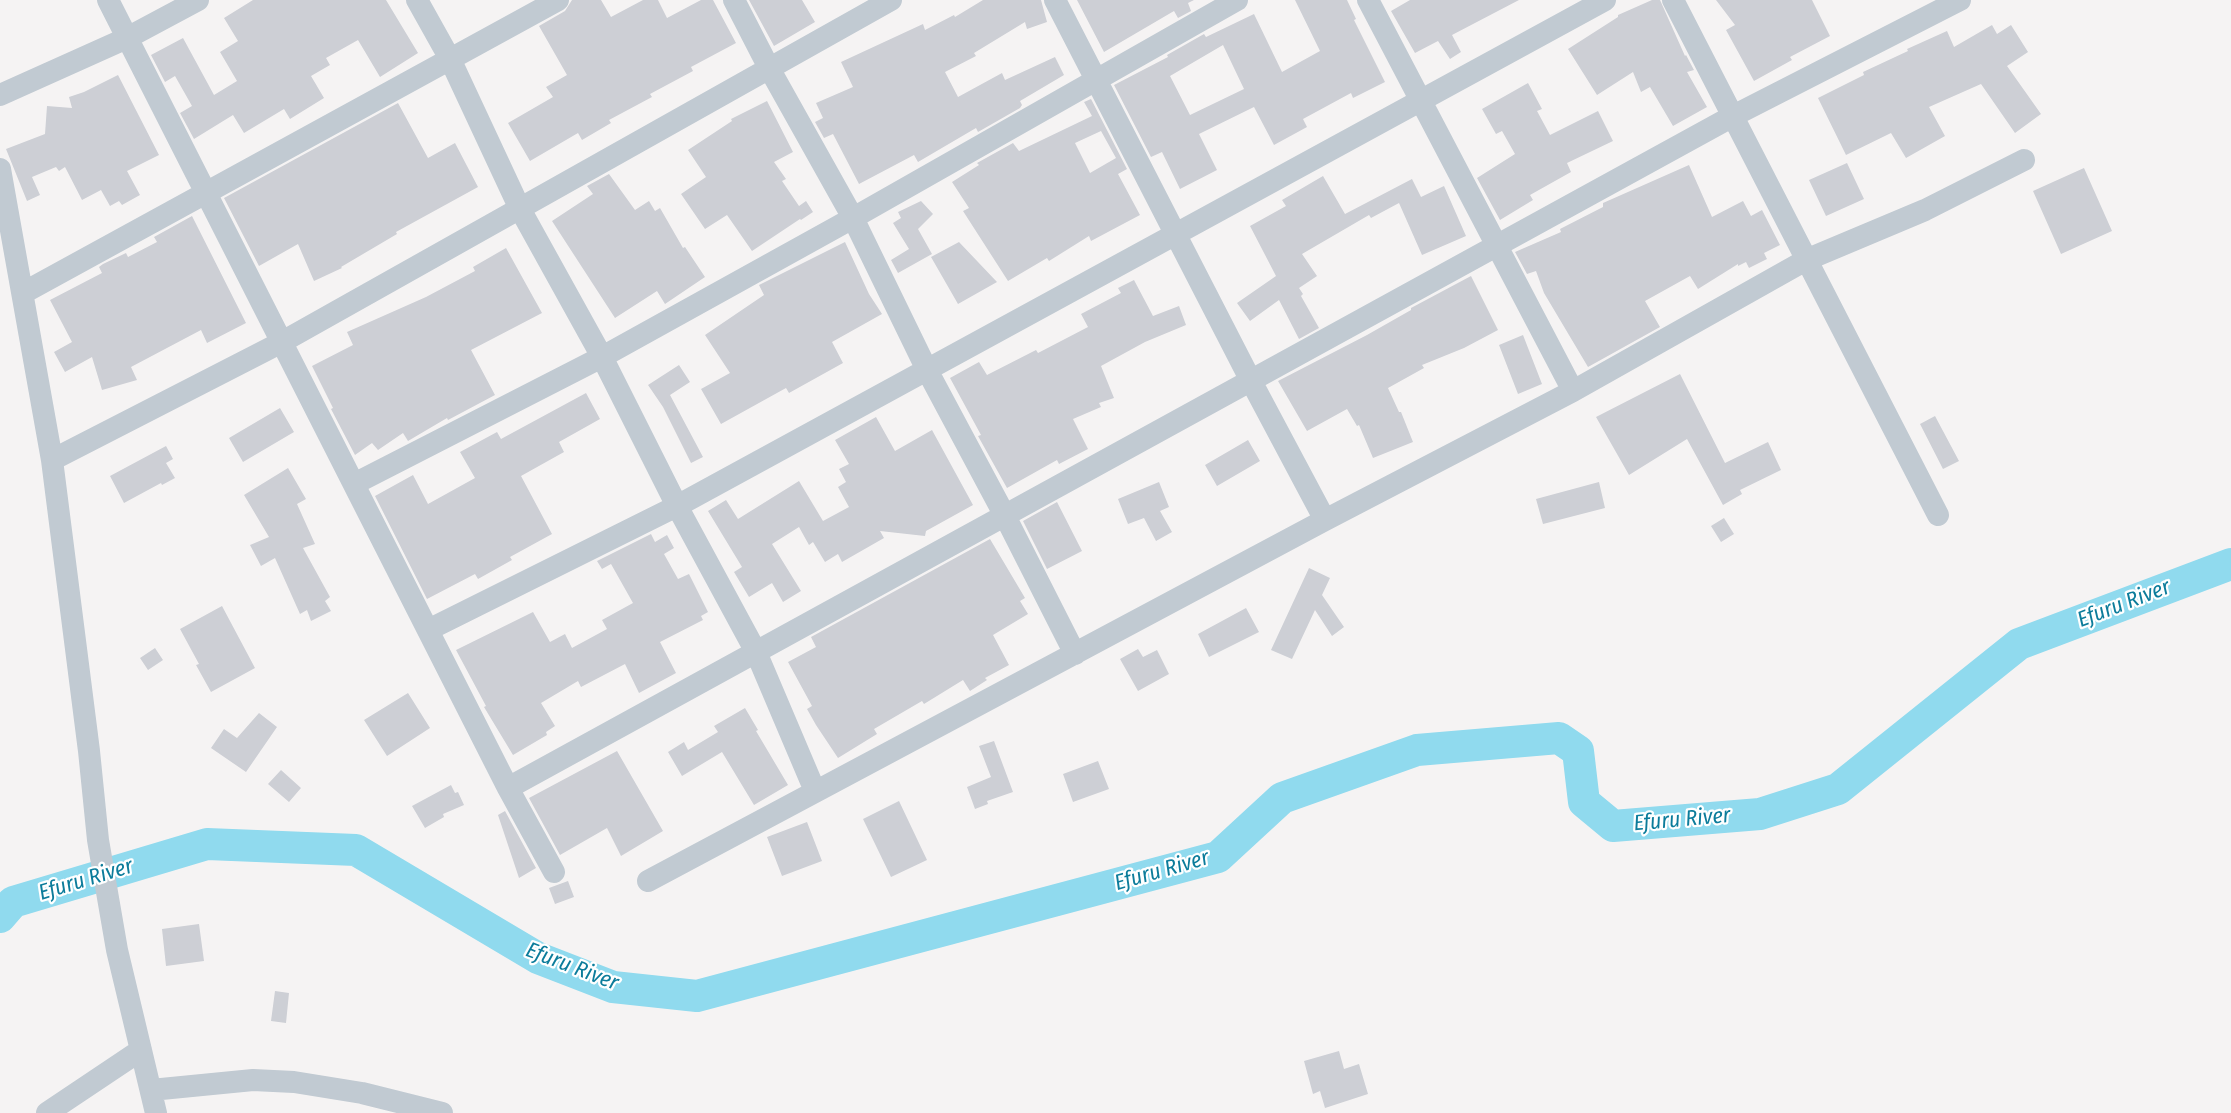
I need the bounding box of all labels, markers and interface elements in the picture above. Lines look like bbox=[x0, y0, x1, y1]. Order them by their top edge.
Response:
water label: Efuru River bbox=[2074, 574, 2174, 634]
water label: Efuru River bbox=[1632, 803, 1732, 837]
water label: Efuru River bbox=[1112, 845, 1212, 897]
water label: Efuru River bbox=[36, 853, 136, 907]
water label: Efuru River bbox=[522, 937, 622, 997]

